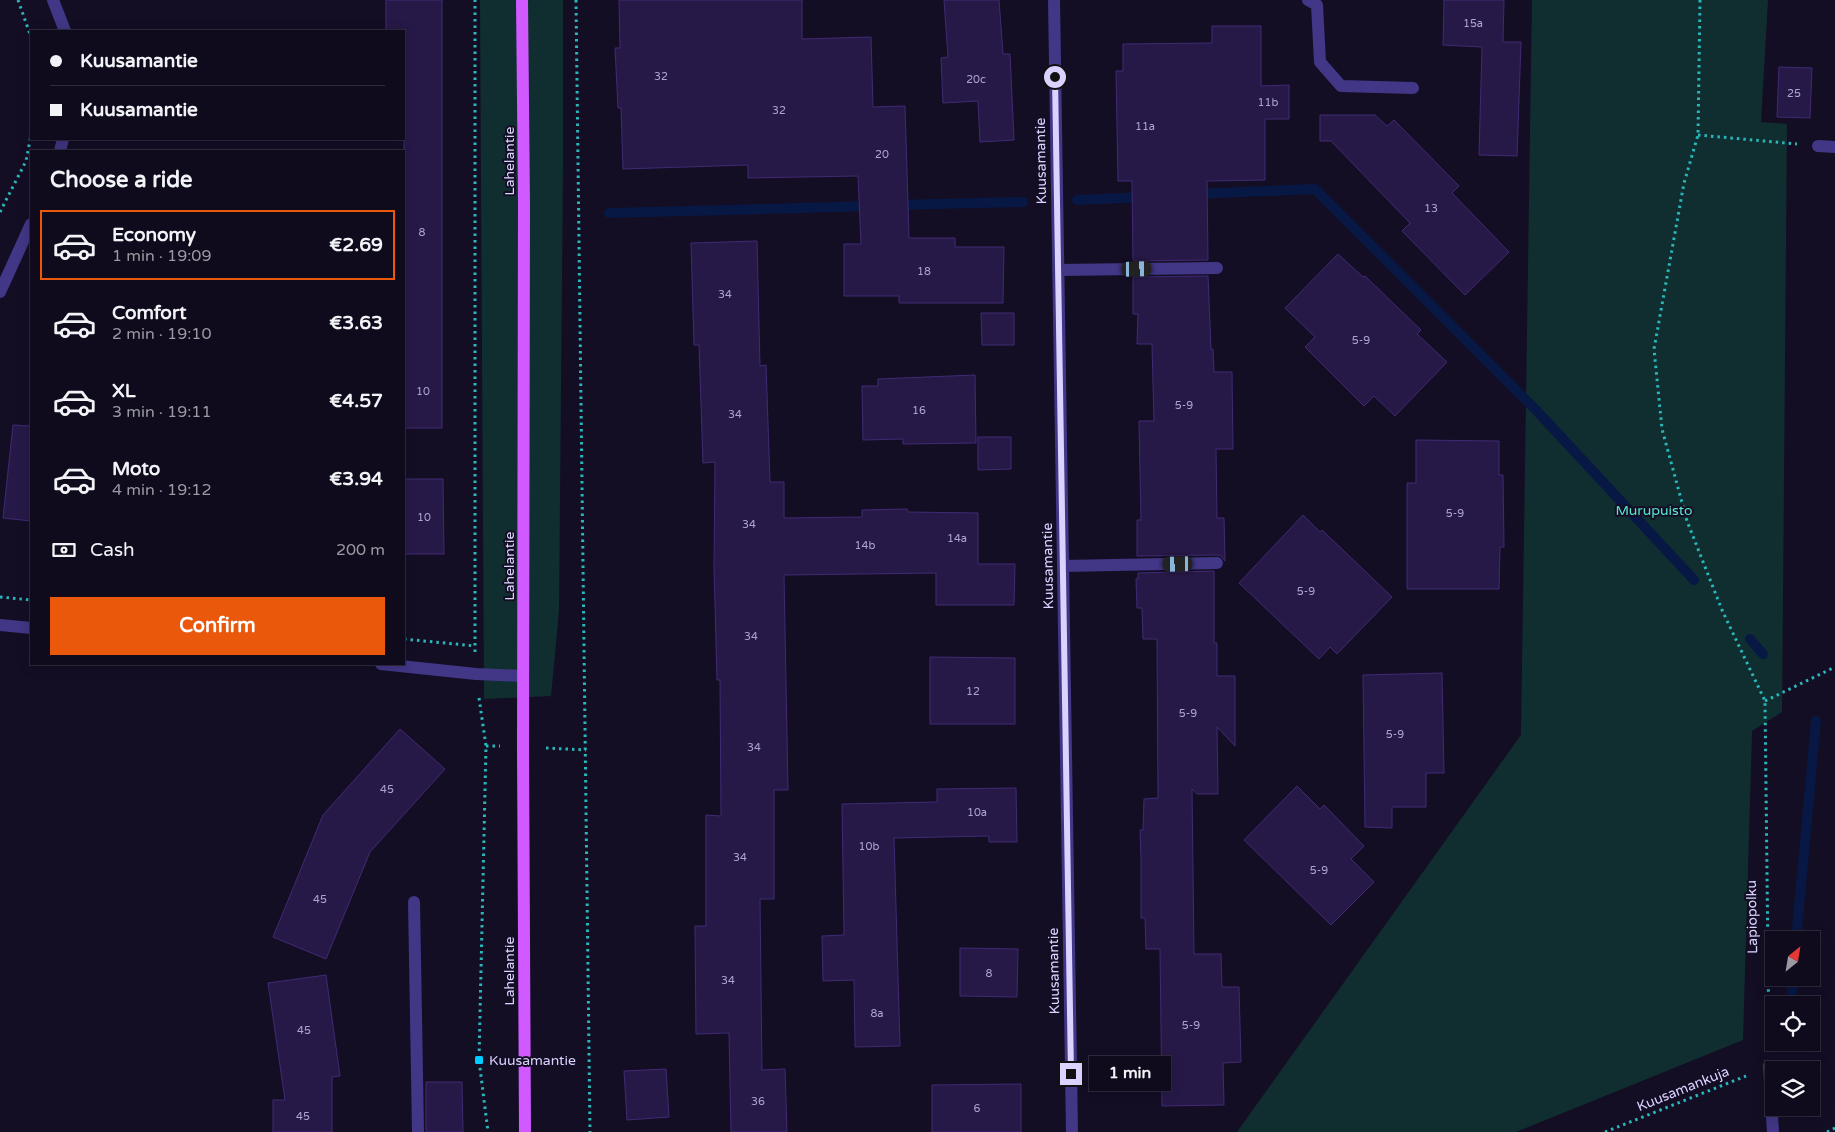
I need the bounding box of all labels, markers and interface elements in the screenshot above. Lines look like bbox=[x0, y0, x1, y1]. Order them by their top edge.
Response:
house number: 15a bbox=[1463, 17, 1483, 30]
text: Kuusamantie bbox=[80, 50, 198, 72]
route start bbox=[1044, 66, 1066, 88]
house number: 32 bbox=[654, 70, 668, 83]
house number: 20c bbox=[966, 73, 986, 86]
house number: 25 bbox=[1787, 87, 1801, 100]
house number: 11b bbox=[1258, 96, 1278, 109]
text: Kuusamantie bbox=[80, 99, 198, 121]
house number: 32 bbox=[772, 104, 786, 117]
street label: Kuusamantie bbox=[1032, 117, 1050, 205]
house number: 11a bbox=[1135, 120, 1155, 133]
street label: Lahelantie bbox=[501, 127, 518, 195]
house number: 20 bbox=[875, 148, 889, 161]
text: Choose a ride bbox=[50, 167, 193, 193]
house number: 13 bbox=[1424, 202, 1438, 215]
icon: car bbox=[52, 223, 97, 268]
text: Economy bbox=[112, 224, 196, 246]
house number: 8 bbox=[419, 226, 426, 239]
text: €2.69 bbox=[329, 234, 383, 256]
text: 1 min · 19:09 bbox=[112, 246, 211, 266]
car bbox=[1121, 261, 1152, 277]
house number: 18 bbox=[917, 265, 931, 278]
house number: 34 bbox=[718, 288, 732, 301]
icon: car bbox=[52, 301, 97, 346]
text: Comfort bbox=[112, 302, 186, 324]
text: €3.63 bbox=[329, 312, 383, 334]
text: 2 min · 19:10 bbox=[112, 324, 211, 344]
house number: 5-9 bbox=[1352, 334, 1370, 347]
icon: car bbox=[52, 379, 97, 424]
text: XL bbox=[112, 380, 136, 402]
house number: 10 bbox=[416, 385, 430, 398]
text: €4.57 bbox=[329, 390, 383, 412]
house number: 5-9 bbox=[1175, 399, 1193, 412]
text: 3 min · 19:11 bbox=[112, 402, 211, 422]
house number: 16 bbox=[912, 404, 926, 417]
house number: 34 bbox=[728, 408, 742, 421]
icon: car bbox=[52, 457, 97, 502]
text: Moto bbox=[112, 458, 160, 480]
text: €3.94 bbox=[329, 468, 383, 490]
text: 4 min · 19:12 bbox=[112, 480, 211, 500]
park label: Murupuisto bbox=[1615, 502, 1693, 519]
house number: 5-9 bbox=[1446, 507, 1464, 520]
house number: 10 bbox=[417, 511, 431, 524]
house number: 34 bbox=[742, 518, 756, 531]
street label: Kuusamantie bbox=[1039, 522, 1057, 610]
street label: Lahelantie bbox=[501, 532, 518, 600]
house number: 14a bbox=[947, 532, 967, 545]
icon: cash bbox=[50, 536, 78, 564]
text: Cash bbox=[90, 539, 135, 561]
house number: 14b bbox=[855, 539, 875, 552]
text: 200 m bbox=[336, 540, 385, 560]
car bbox=[1162, 556, 1193, 572]
house number: 5-9 bbox=[1297, 585, 1315, 598]
button: Confirm bbox=[50, 597, 385, 655]
house number: 34 bbox=[744, 630, 758, 643]
house number: 12 bbox=[966, 685, 980, 698]
house number: 5-9 bbox=[1179, 707, 1197, 720]
house number: 5-9 bbox=[1386, 728, 1404, 741]
house number: 34 bbox=[747, 741, 761, 754]
house number: 45 bbox=[380, 783, 394, 796]
house number: 10a bbox=[967, 806, 987, 819]
house number: 10b bbox=[859, 840, 879, 853]
house number: 34 bbox=[733, 851, 747, 864]
house number: 5-9 bbox=[1310, 864, 1328, 877]
street label: Lapiopolku bbox=[1743, 880, 1761, 954]
house number: 45 bbox=[313, 893, 327, 906]
street label: Kuusamantie bbox=[1045, 927, 1063, 1015]
north arrow bbox=[1765, 931, 1820, 986]
map controls bbox=[1765, 931, 1820, 1116]
street label: Lahelantie bbox=[501, 937, 518, 1005]
house number: 8 bbox=[986, 967, 993, 980]
house number: 34 bbox=[721, 974, 735, 987]
button: locate bbox=[1765, 996, 1820, 1051]
house number: 8a bbox=[870, 1007, 884, 1020]
house number: 5-9 bbox=[1182, 1019, 1200, 1032]
house number: 45 bbox=[297, 1024, 311, 1037]
place label: Kuusamantie bbox=[489, 1052, 576, 1069]
marker: Kuusamantie bbox=[473, 1054, 485, 1066]
callout: 1 min bbox=[1088, 1056, 1171, 1092]
button: layers bbox=[1765, 1061, 1820, 1116]
route end bbox=[1060, 1063, 1082, 1085]
text: 1 min bbox=[1109, 1063, 1151, 1083]
street label: Kuusamankuja bbox=[1634, 1063, 1732, 1115]
house number: 36 bbox=[751, 1095, 765, 1108]
house number: 6 bbox=[974, 1102, 981, 1115]
house number: 45 bbox=[296, 1110, 310, 1123]

